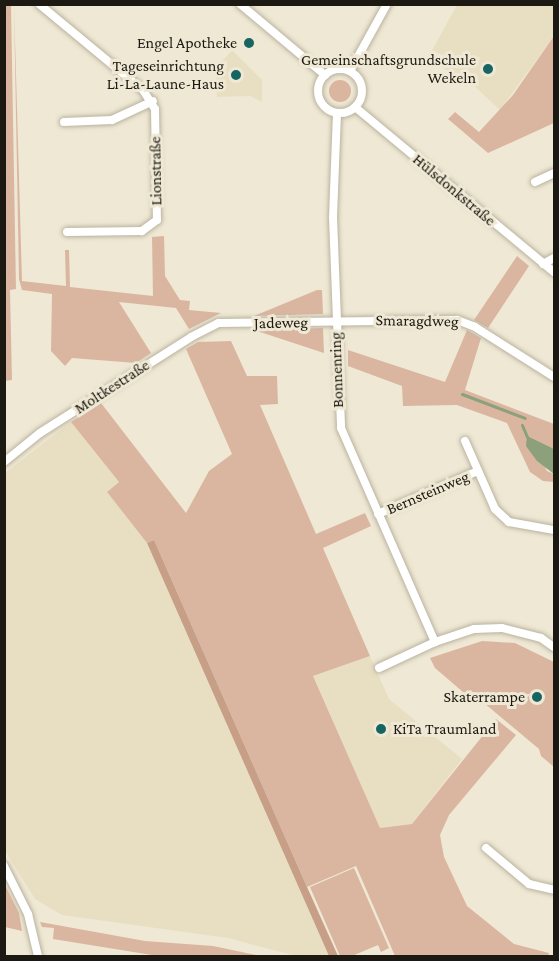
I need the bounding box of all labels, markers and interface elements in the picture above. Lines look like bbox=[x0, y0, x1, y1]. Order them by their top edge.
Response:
place label: Engel Apotheke bbox=[137, 33, 237, 53]
marker: Engel Apotheke bbox=[242, 36, 256, 50]
place label: Gemeinschaftsgrundschule Wekeln bbox=[301, 50, 476, 88]
place label: Tageseinrichtung Li-La-Laune-Haus bbox=[107, 56, 224, 94]
marker: Gemeinschaftsgrundschule Wekeln bbox=[481, 62, 495, 76]
marker: Tageseinrichtung Li-La-Laune-Haus bbox=[229, 68, 243, 82]
street label: Lionstraße bbox=[146, 136, 166, 206]
street label: Hülsdonkstraße bbox=[409, 150, 499, 230]
street label: Smaragdweg bbox=[375, 311, 459, 331]
street label: Jadeweg bbox=[254, 313, 308, 333]
street label: Bonnenring bbox=[326, 332, 348, 408]
street label: Moltkestraße bbox=[71, 356, 153, 418]
street label: Bernsteinweg bbox=[384, 467, 472, 519]
place label: Skaterrampe bbox=[444, 687, 525, 707]
marker: Skaterrampe bbox=[530, 690, 544, 704]
place label: KiTa Traumland bbox=[393, 719, 496, 739]
marker: KiTa Traumland bbox=[374, 722, 388, 736]

